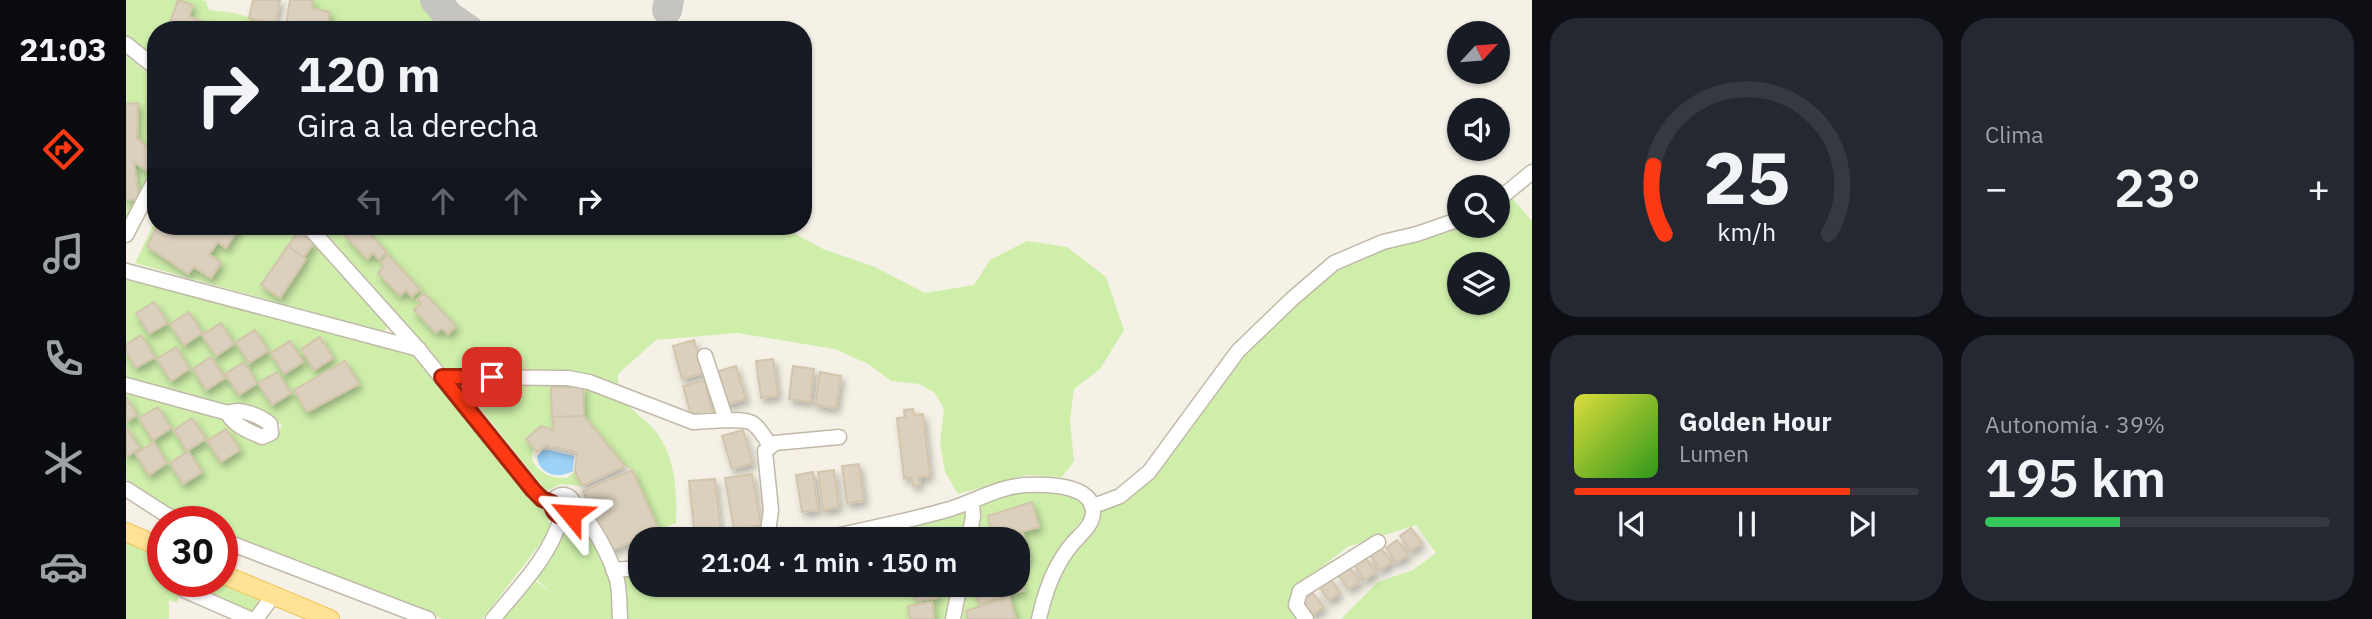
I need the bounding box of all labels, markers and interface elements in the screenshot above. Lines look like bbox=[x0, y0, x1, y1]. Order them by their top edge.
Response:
north arrow bbox=[1447, 21, 1510, 84]
map controls bbox=[1447, 21, 1510, 315]
text: 21:03 bbox=[19, 28, 107, 70]
text: 120 m bbox=[297, 42, 441, 105]
icon: right bbox=[182, 49, 273, 140]
button: sound bbox=[1447, 98, 1510, 161]
text: Gira a la derecha bbox=[297, 104, 538, 146]
text: Clima bbox=[1985, 119, 2044, 149]
icon: directions bbox=[39, 125, 88, 174]
text: 25 bbox=[1703, 129, 1790, 224]
text: 23° bbox=[2114, 154, 2201, 221]
text: − bbox=[1985, 163, 2008, 212]
text: + bbox=[2307, 163, 2330, 212]
button: search bbox=[1447, 175, 1510, 238]
icon: left bbox=[351, 182, 389, 220]
icon: ahead bbox=[424, 182, 462, 220]
icon: ahead bbox=[497, 182, 535, 220]
icon: right bbox=[570, 182, 608, 220]
text: km/h bbox=[1717, 214, 1776, 247]
icon: music bbox=[39, 229, 88, 278]
button: layers bbox=[1447, 252, 1510, 315]
icon: phone bbox=[39, 334, 88, 383]
pin bbox=[462, 347, 522, 407]
icon: arrive bbox=[473, 358, 511, 396]
text: Golden Hour bbox=[1679, 404, 1832, 438]
text: Autonomía · 39% bbox=[1985, 409, 2165, 439]
icon: climate bbox=[39, 438, 88, 487]
text: Lumen bbox=[1679, 438, 1749, 468]
text: 195 km bbox=[1985, 444, 2166, 511]
position arrow bbox=[534, 477, 608, 551]
icon: previous bbox=[1613, 505, 1651, 543]
icon: pause bbox=[1728, 505, 1766, 543]
icon: next bbox=[1843, 505, 1881, 543]
speed limit sign: 30 bbox=[147, 506, 238, 597]
icon: car bbox=[39, 542, 88, 591]
text: 21:04 · 1 min · 150 m bbox=[701, 545, 957, 579]

